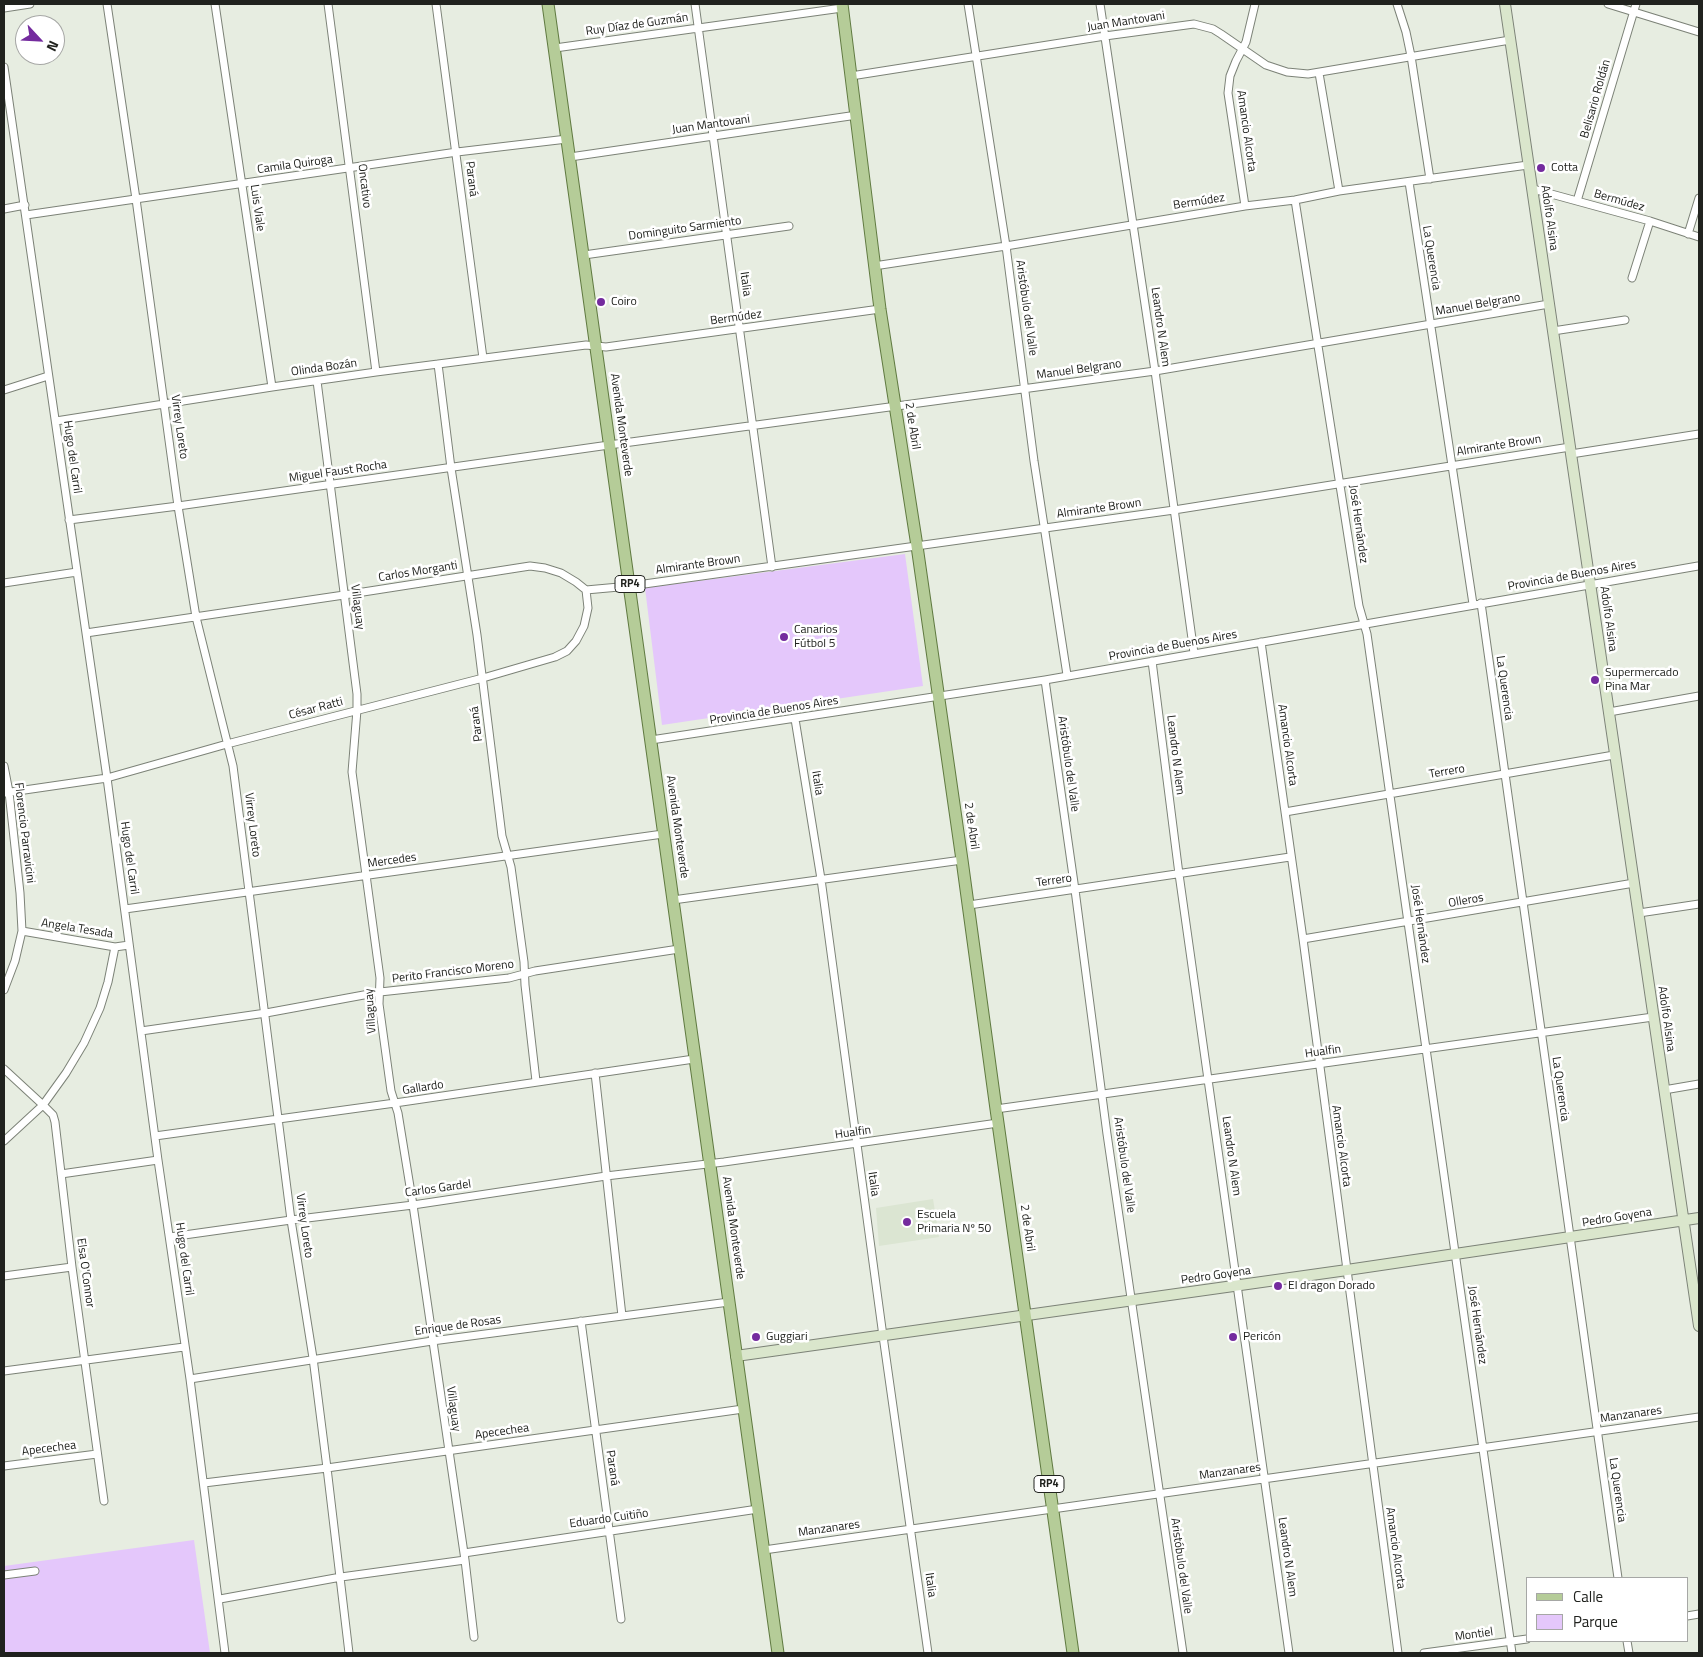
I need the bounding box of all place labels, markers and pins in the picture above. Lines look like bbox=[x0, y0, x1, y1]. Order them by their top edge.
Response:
place label: Cotta bbox=[1551, 161, 1578, 175]
marker: Cotta bbox=[1535, 162, 1547, 174]
place label: Coiro bbox=[611, 295, 637, 309]
marker: Coiro bbox=[595, 296, 607, 308]
place label: Canarios Fútbol 5 bbox=[794, 623, 838, 651]
marker: Canarios Fútbol 5 bbox=[778, 631, 790, 643]
place label: Supermercado Pina Mar bbox=[1605, 666, 1678, 694]
marker: Supermercado Pina Mar bbox=[1589, 674, 1601, 686]
place label: Escuela Primaria Nº 50 bbox=[917, 1208, 991, 1236]
marker: Escuela Primaria Nº 50 bbox=[901, 1216, 913, 1228]
place label: El dragon Dorado bbox=[1288, 1279, 1375, 1293]
marker: El dragon Dorado bbox=[1272, 1280, 1284, 1292]
place label: Guggiari bbox=[766, 1330, 808, 1344]
place label: Pericón bbox=[1243, 1330, 1281, 1344]
marker: Guggiari bbox=[750, 1331, 762, 1343]
marker: Pericón bbox=[1227, 1331, 1239, 1343]

